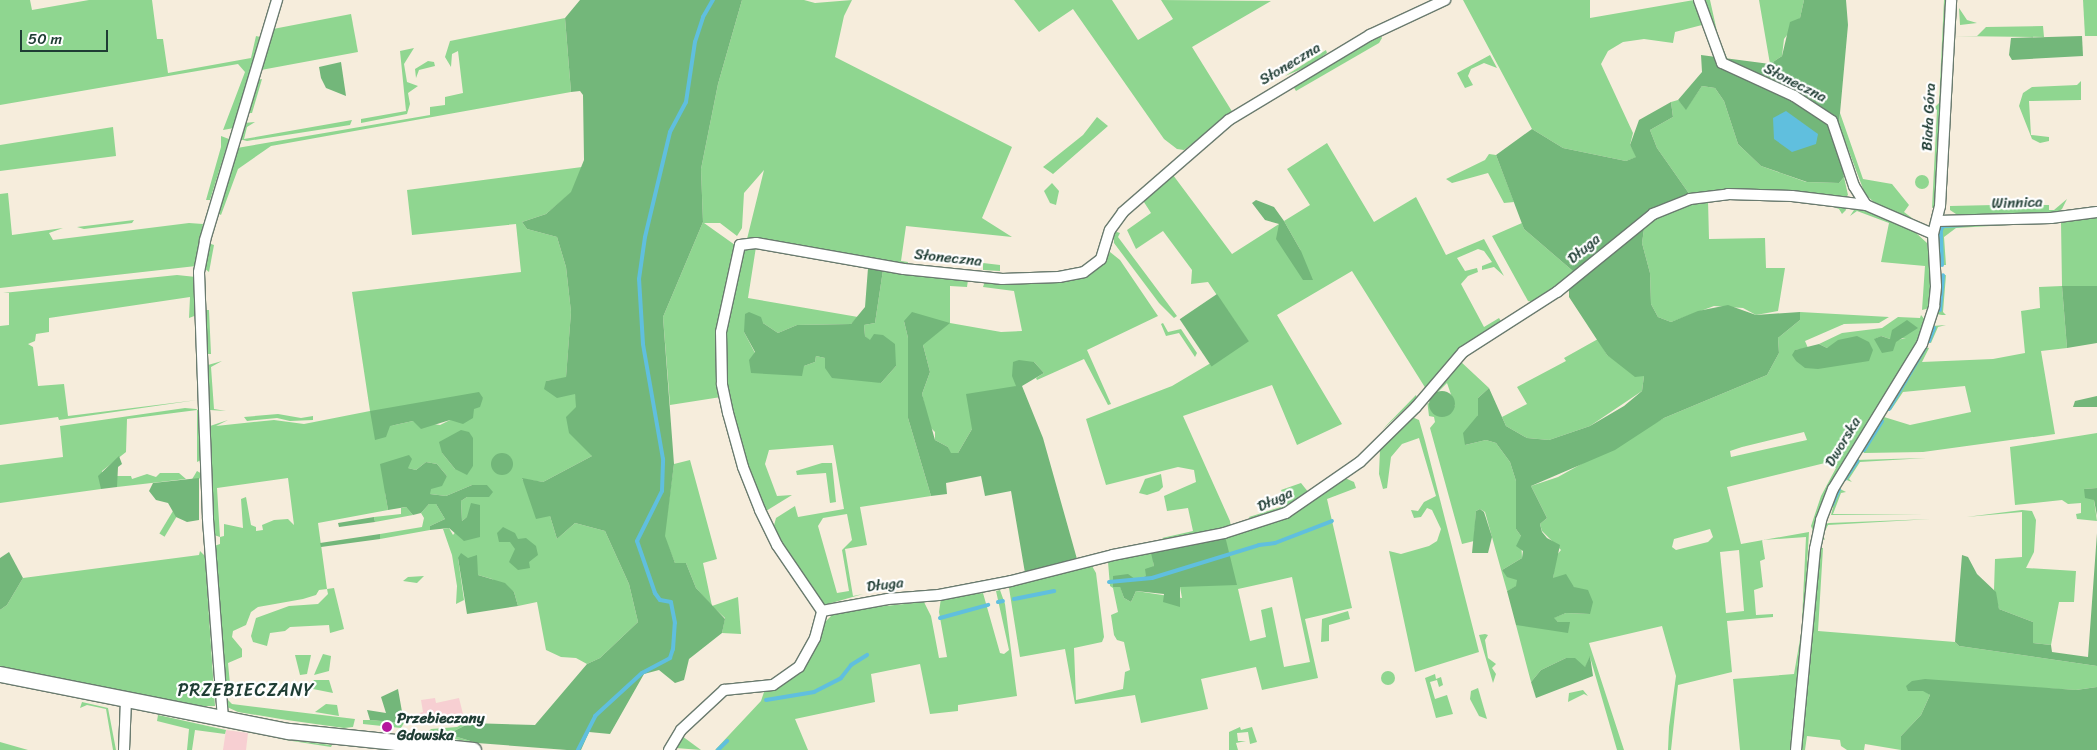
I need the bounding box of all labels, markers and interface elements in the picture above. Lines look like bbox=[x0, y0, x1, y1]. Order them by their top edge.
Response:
scale bar bbox=[22, 20, 110, 52]
text: 50 m bbox=[28, 26, 62, 52]
street label: Słoneczna bbox=[1256, 39, 1324, 89]
street label: Słoneczna bbox=[1761, 60, 1829, 106]
street label: Biała Góra bbox=[1918, 83, 1940, 151]
street label: Winnica bbox=[1991, 193, 2043, 213]
street label: Długa bbox=[1564, 230, 1604, 268]
street label: Słoneczna bbox=[913, 245, 983, 271]
street label: Dworska bbox=[1821, 414, 1865, 470]
street label: Długa bbox=[1254, 484, 1296, 516]
street label: Długa bbox=[866, 574, 904, 596]
district label: PRZEBIECZANY bbox=[176, 679, 316, 701]
place label: Przebieczany Gdowska bbox=[397, 709, 485, 744]
marker: Przebieczany Gdowska bbox=[381, 721, 393, 733]

